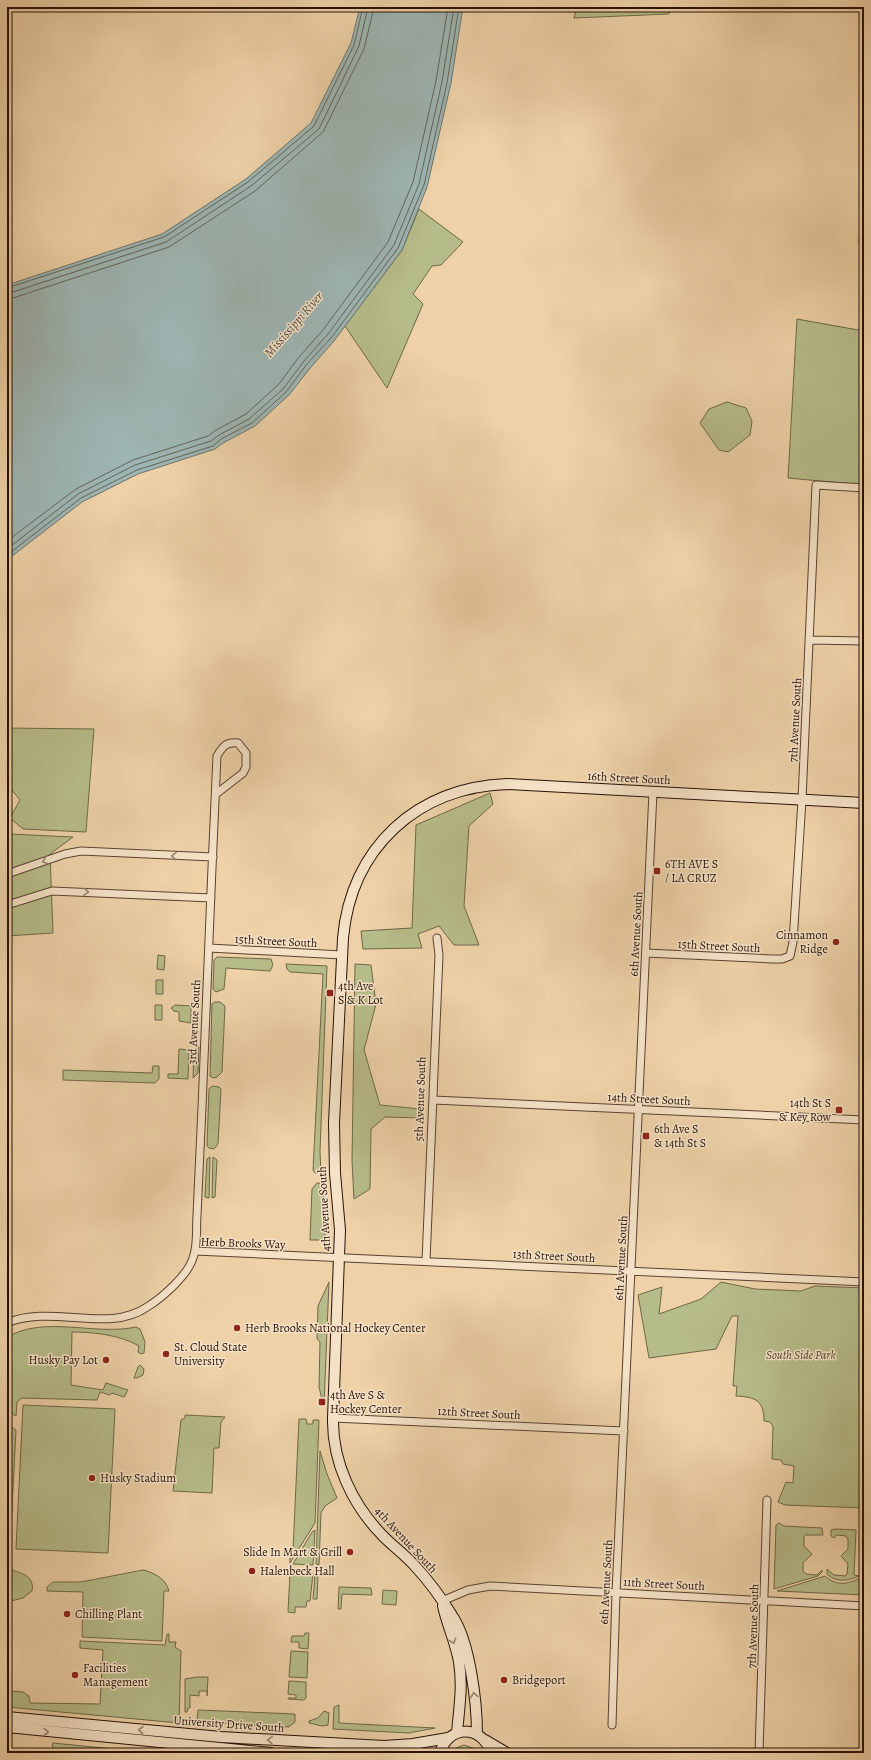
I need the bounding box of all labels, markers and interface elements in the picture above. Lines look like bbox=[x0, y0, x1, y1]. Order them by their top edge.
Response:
water label: Mississippi River bbox=[260, 288, 327, 361]
street label: 7th Avenue South bbox=[785, 677, 805, 763]
street label: 16th Street South bbox=[587, 768, 672, 788]
one-way arrow bbox=[171, 851, 177, 860]
one-way arrow bbox=[42, 856, 49, 865]
place label: 6TH AVE S / LA CRUZ bbox=[665, 856, 718, 886]
marker: 6TH AVE S / LA CRUZ bbox=[652, 866, 662, 876]
one-way arrow bbox=[83, 888, 89, 897]
street label: 6th Avenue South bbox=[626, 890, 646, 977]
place label: Cinnamon Ridge bbox=[776, 927, 828, 957]
street label: 15th Street South bbox=[234, 931, 318, 951]
street label: 15th Street South bbox=[677, 936, 761, 956]
marker: Cinnamon Ridge bbox=[831, 937, 841, 947]
street label: 3rd Avenue South bbox=[184, 978, 204, 1065]
place label: 4th Ave S & K Lot bbox=[338, 978, 383, 1008]
marker: 4th Ave S & K Lot bbox=[325, 988, 335, 998]
street label: 5th Avenue South bbox=[411, 1056, 429, 1142]
street label: 14th Street South bbox=[607, 1089, 692, 1109]
place label: 14th St S & Key Row bbox=[779, 1095, 832, 1125]
marker: 14th St S & Key Row bbox=[834, 1105, 844, 1115]
place label: 6th Ave S & 14th St S bbox=[654, 1121, 706, 1151]
marker: 6th Ave S & 14th St S bbox=[641, 1131, 651, 1141]
street label: 4th Avenue South bbox=[314, 1165, 334, 1252]
street label: 6th Avenue South bbox=[611, 1214, 631, 1301]
street label: Herb Brooks Way bbox=[200, 1234, 286, 1252]
street label: 13th Street South bbox=[512, 1246, 596, 1266]
place label: Herb Brooks National Hockey Center bbox=[245, 1320, 426, 1336]
marker: Herb Brooks National Hockey Center bbox=[232, 1323, 242, 1333]
place label: St. Cloud State University bbox=[174, 1339, 247, 1369]
park label: South Side Park bbox=[766, 1347, 837, 1363]
marker: St. Cloud State University bbox=[161, 1349, 171, 1359]
place label: Husky Pay Lot bbox=[28, 1352, 98, 1368]
marker: Husky Pay Lot bbox=[101, 1355, 111, 1365]
place label: 4th Ave S & Hockey Center bbox=[330, 1387, 402, 1417]
marker: 4th Ave S & Hockey Center bbox=[317, 1397, 327, 1407]
street label: 12th Street South bbox=[437, 1403, 522, 1423]
place label: Husky Stadium bbox=[100, 1470, 176, 1486]
marker: Husky Stadium bbox=[87, 1473, 97, 1483]
street label: 4th Avenue South bbox=[371, 1503, 441, 1577]
street label: 6th Avenue South bbox=[596, 1538, 616, 1625]
place label: Slide In Mart & Grill bbox=[243, 1544, 342, 1560]
marker: Slide In Mart & Grill bbox=[345, 1547, 355, 1557]
place label: Halenbeck Hall bbox=[260, 1563, 335, 1579]
marker: Halenbeck Hall bbox=[247, 1566, 257, 1576]
street label: 11th Street South bbox=[623, 1574, 706, 1594]
street label: 7th Avenue South bbox=[744, 1583, 762, 1669]
place label: Chilling Plant bbox=[75, 1606, 142, 1622]
marker: Chilling Plant bbox=[62, 1609, 72, 1619]
one-way arrow bbox=[448, 1638, 457, 1645]
place label: Facilities Management bbox=[83, 1660, 148, 1690]
marker: Facilities Management bbox=[70, 1670, 80, 1680]
place label: Bridgeport bbox=[512, 1672, 566, 1688]
marker: Bridgeport bbox=[499, 1675, 509, 1685]
one-way arrow bbox=[470, 1692, 479, 1699]
street label: University Drive South bbox=[173, 1712, 286, 1736]
one-way arrow bbox=[138, 1725, 144, 1734]
one-way arrow bbox=[43, 1727, 49, 1736]
one-way arrow bbox=[267, 1736, 273, 1745]

